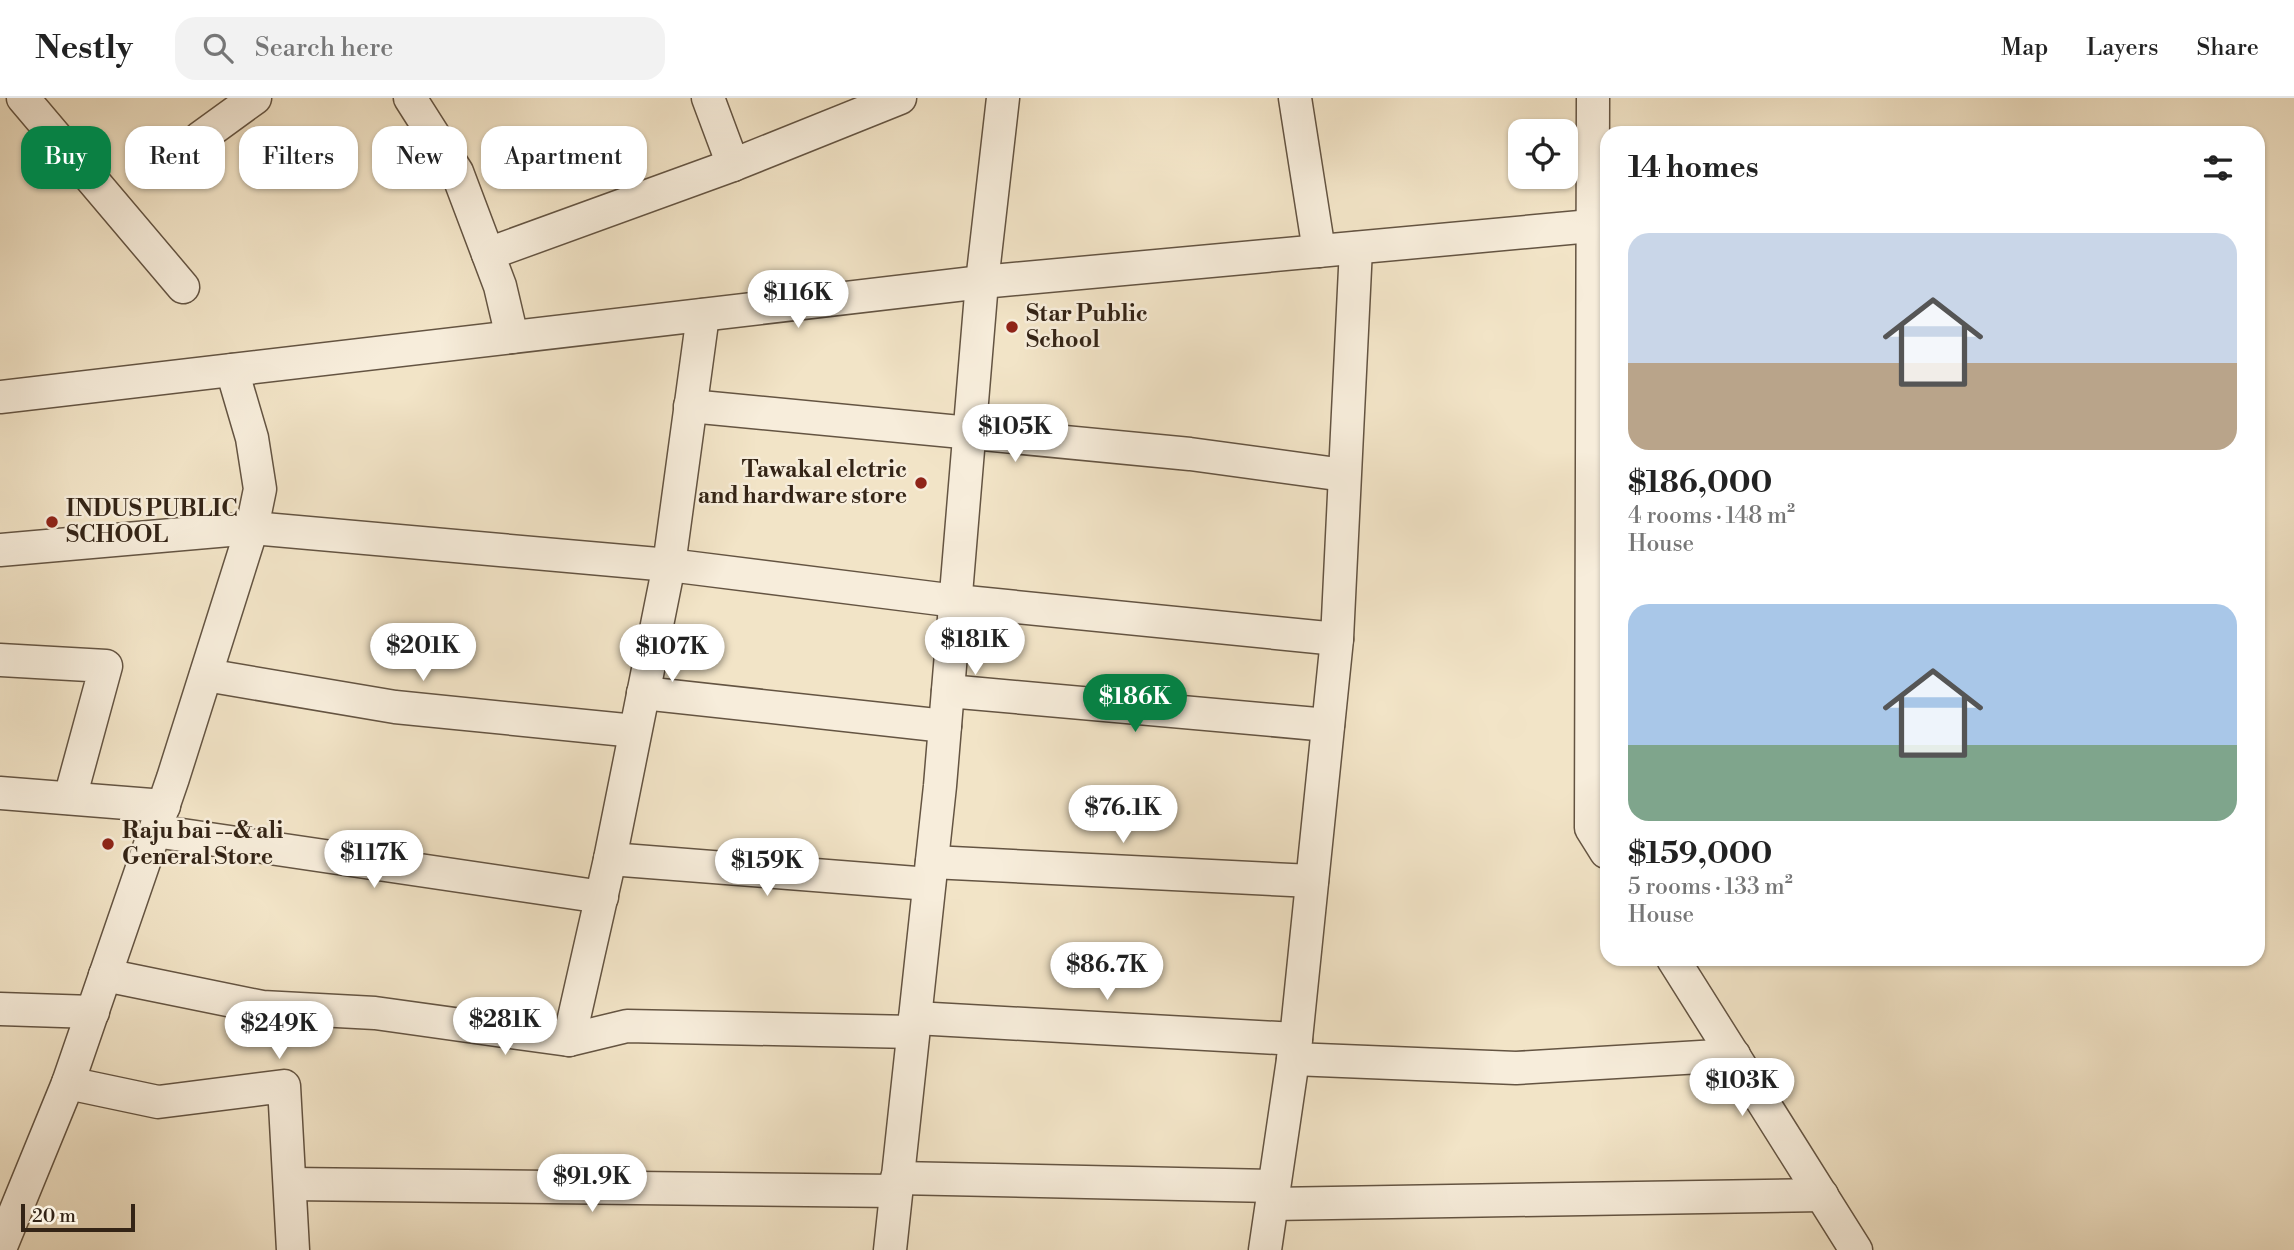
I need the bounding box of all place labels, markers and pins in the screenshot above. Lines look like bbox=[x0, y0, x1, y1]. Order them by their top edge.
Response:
pin: $116K bbox=[749, 271, 847, 330]
place label: Star Public School bbox=[1026, 300, 1148, 354]
marker: Star Public School bbox=[1004, 319, 1020, 335]
pin: $105K bbox=[966, 404, 1064, 464]
place label: Tawakal elctric and hardware store bbox=[698, 456, 907, 510]
marker: Tawakal elctric and hardware store bbox=[913, 475, 929, 491]
place label: INDUS PUBLIC SCHOOL bbox=[66, 495, 238, 549]
marker: INDUS PUBLIC SCHOOL bbox=[44, 514, 60, 530]
pin: $181K bbox=[926, 618, 1024, 677]
pin: $201K bbox=[374, 624, 472, 683]
pin: $107K bbox=[623, 624, 721, 684]
pin: $186K bbox=[1086, 674, 1184, 734]
pin: $76.1K bbox=[1066, 786, 1180, 845]
place label: Raju bai --& ali General Store bbox=[122, 817, 283, 871]
pin: $117K bbox=[325, 830, 423, 890]
marker: Raju bai --& ali General Store bbox=[100, 836, 116, 852]
pin: $159K bbox=[718, 838, 816, 898]
pin: $86.7K bbox=[1050, 942, 1164, 1002]
pin: $281K bbox=[456, 998, 554, 1057]
pin: $249K bbox=[230, 1002, 328, 1061]
pin: $103K bbox=[1693, 1058, 1791, 1118]
pin: $91.9K bbox=[535, 1154, 649, 1214]

